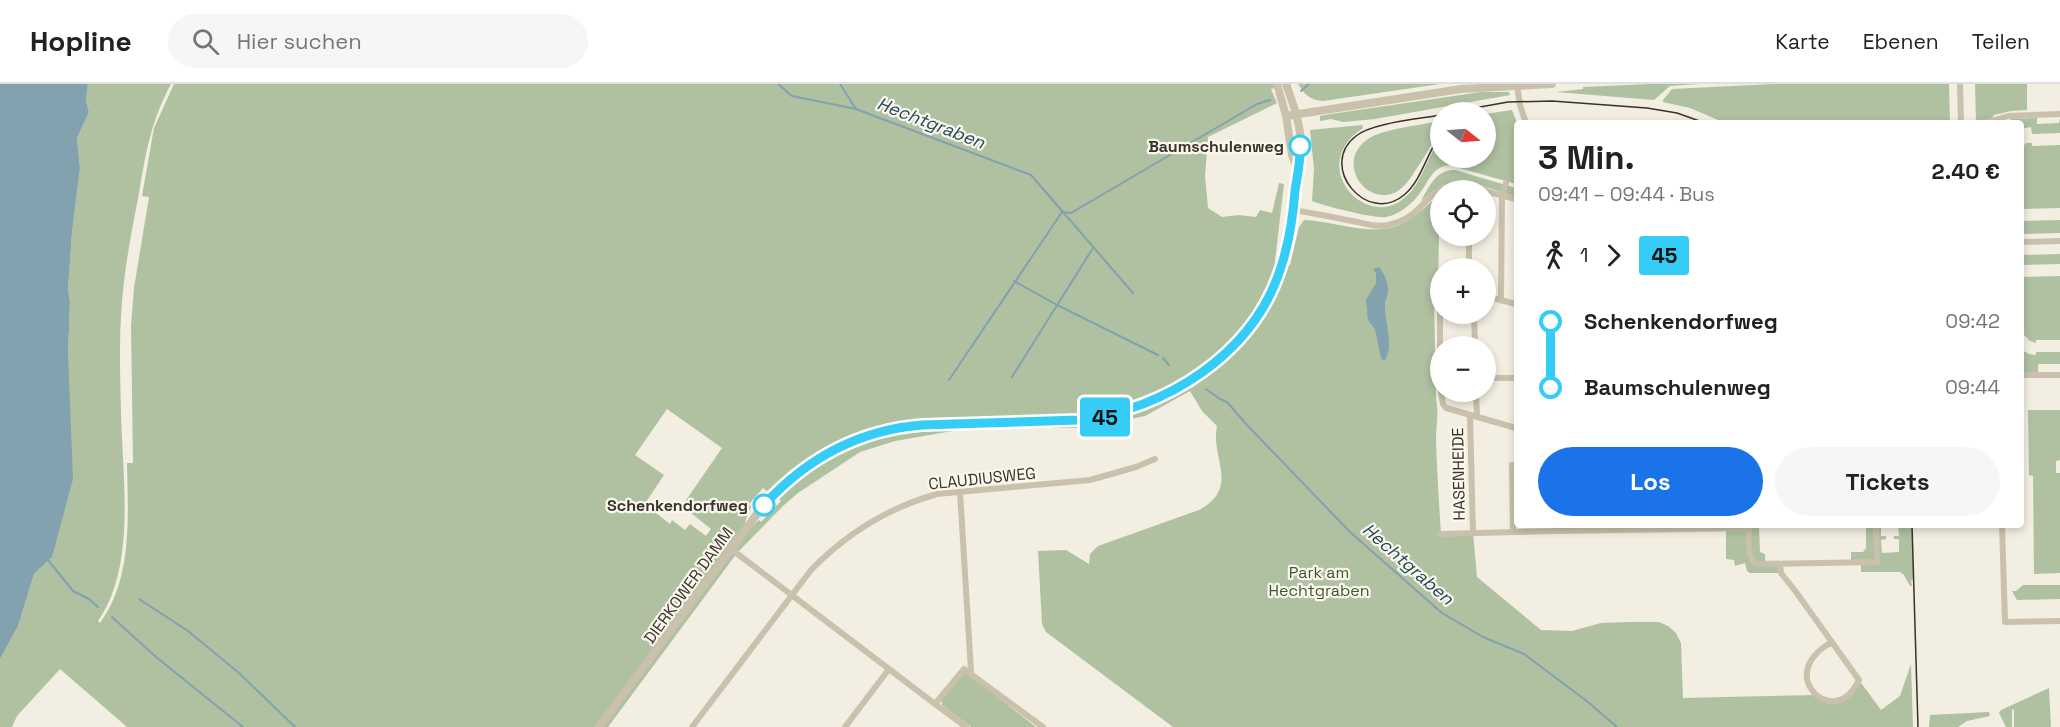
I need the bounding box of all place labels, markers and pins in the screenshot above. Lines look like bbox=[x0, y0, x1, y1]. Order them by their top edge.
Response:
marker: Baumschulenweg bbox=[1289, 135, 1311, 157]
place label: Baumschulenweg bbox=[1148, 136, 1284, 157]
marker: Schenkendorfweg bbox=[753, 494, 775, 516]
place label: Schenkendorfweg bbox=[607, 495, 748, 516]

